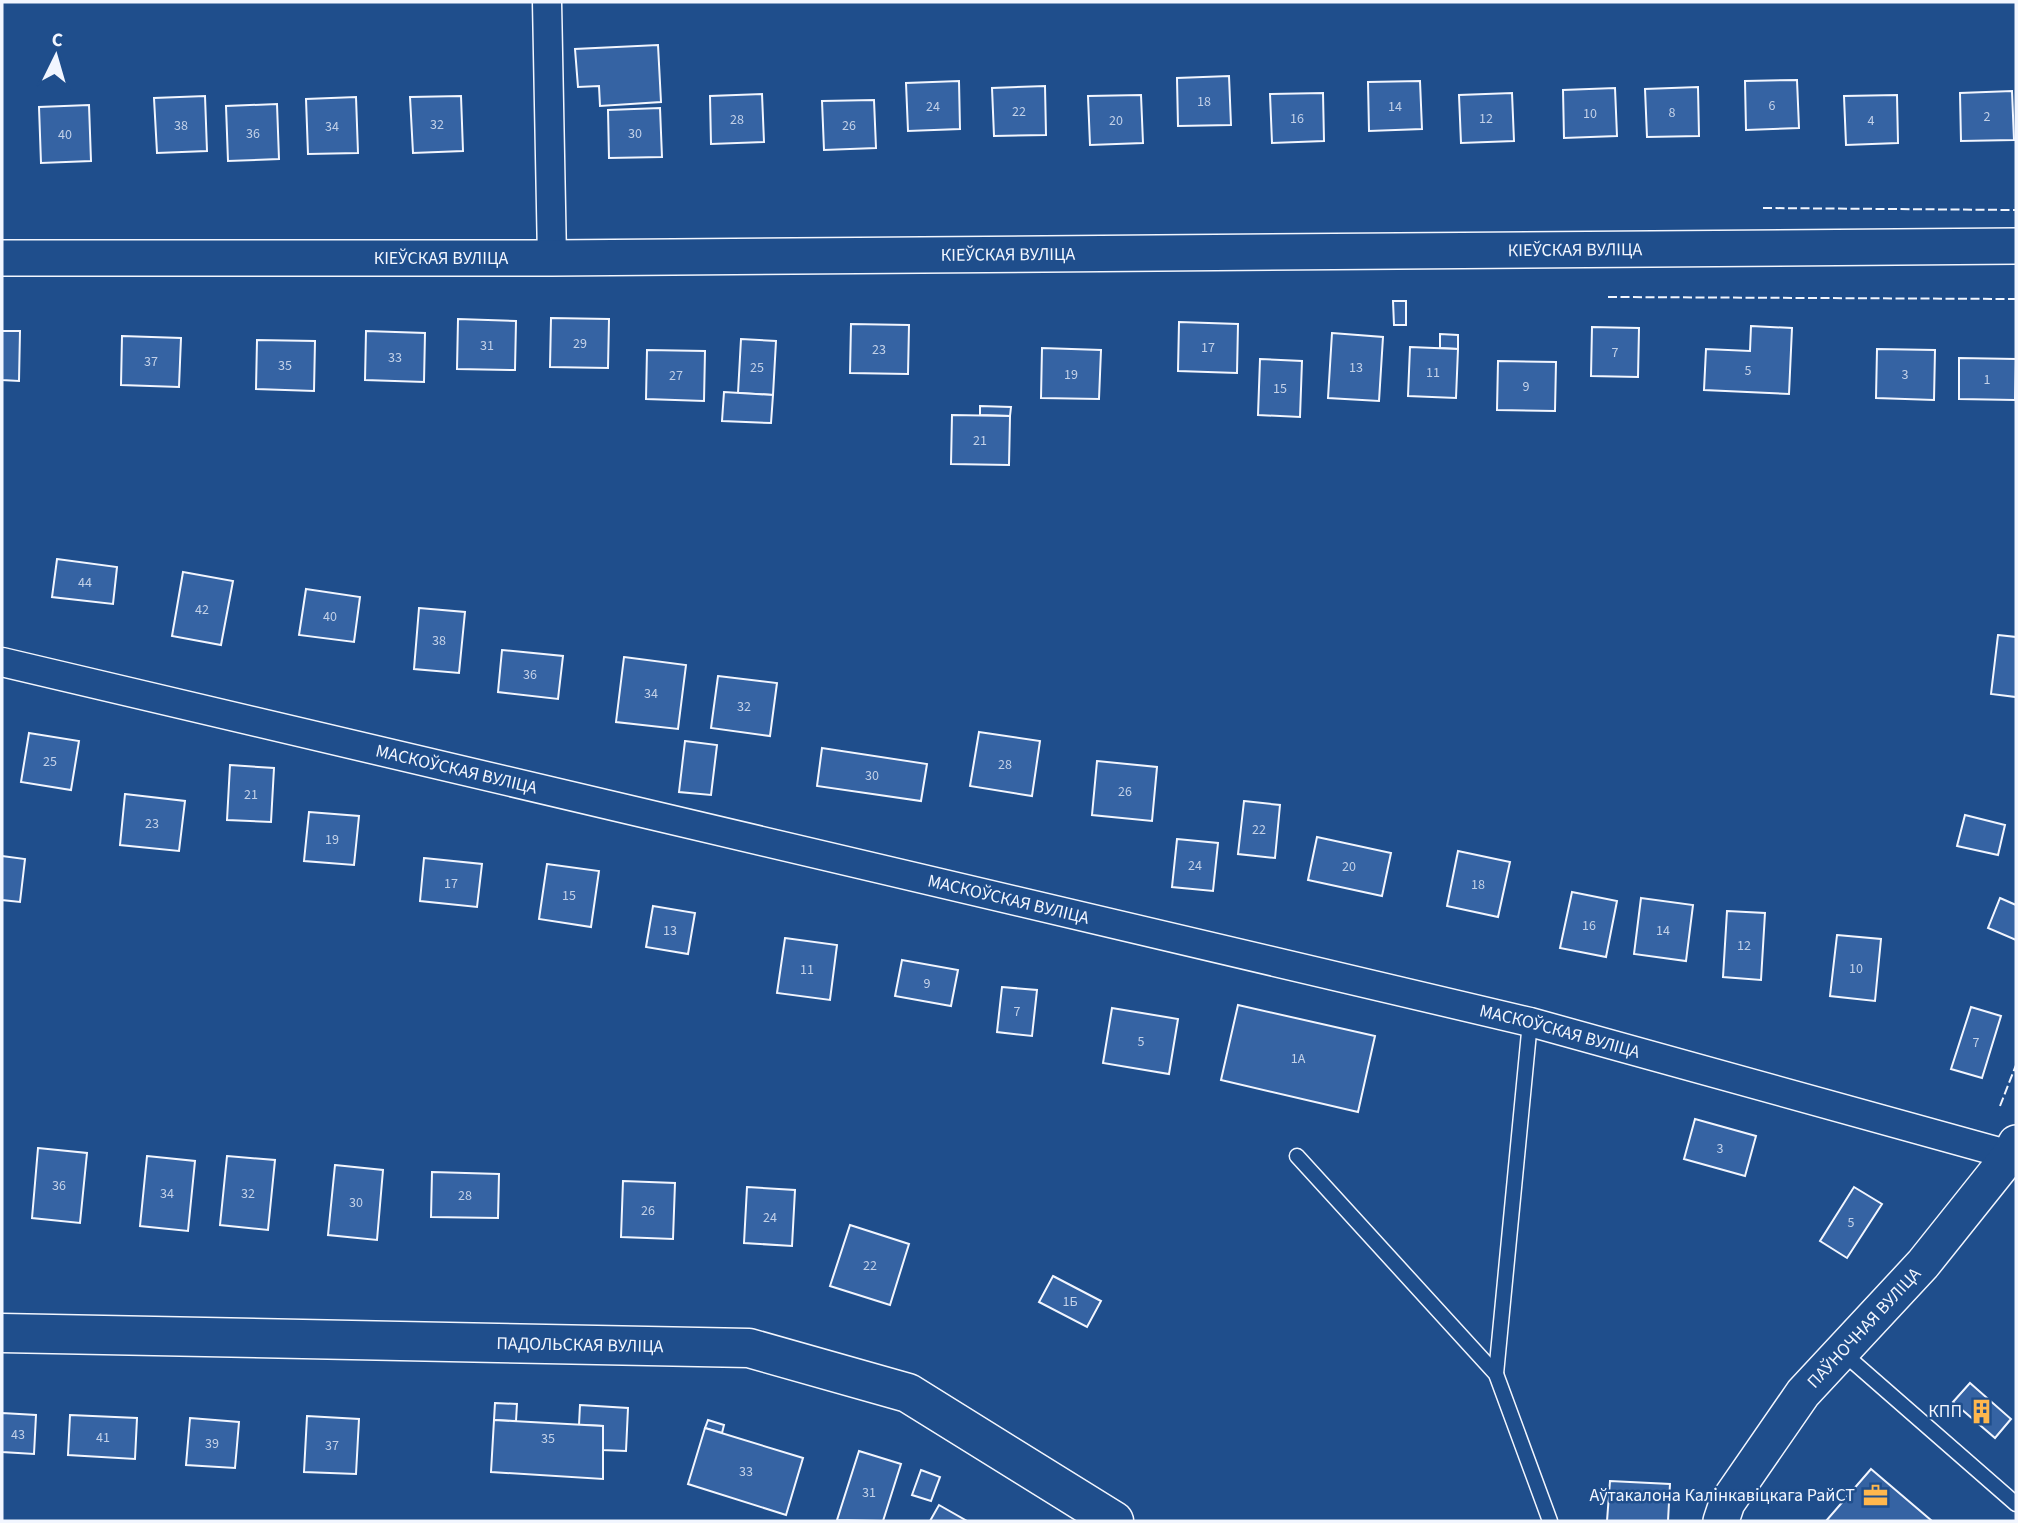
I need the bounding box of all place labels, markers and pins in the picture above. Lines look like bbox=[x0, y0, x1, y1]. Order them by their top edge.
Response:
building icon: КПП bbox=[1968, 1397, 1996, 1425]
place label: КПП bbox=[1928, 1399, 1962, 1424]
office icon: Аўтакалона Калінкавіцкага РайСТ bbox=[1861, 1481, 1889, 1509]
place label: Аўтакалона Калінкавіцкага РайСТ bbox=[1590, 1483, 1855, 1508]

